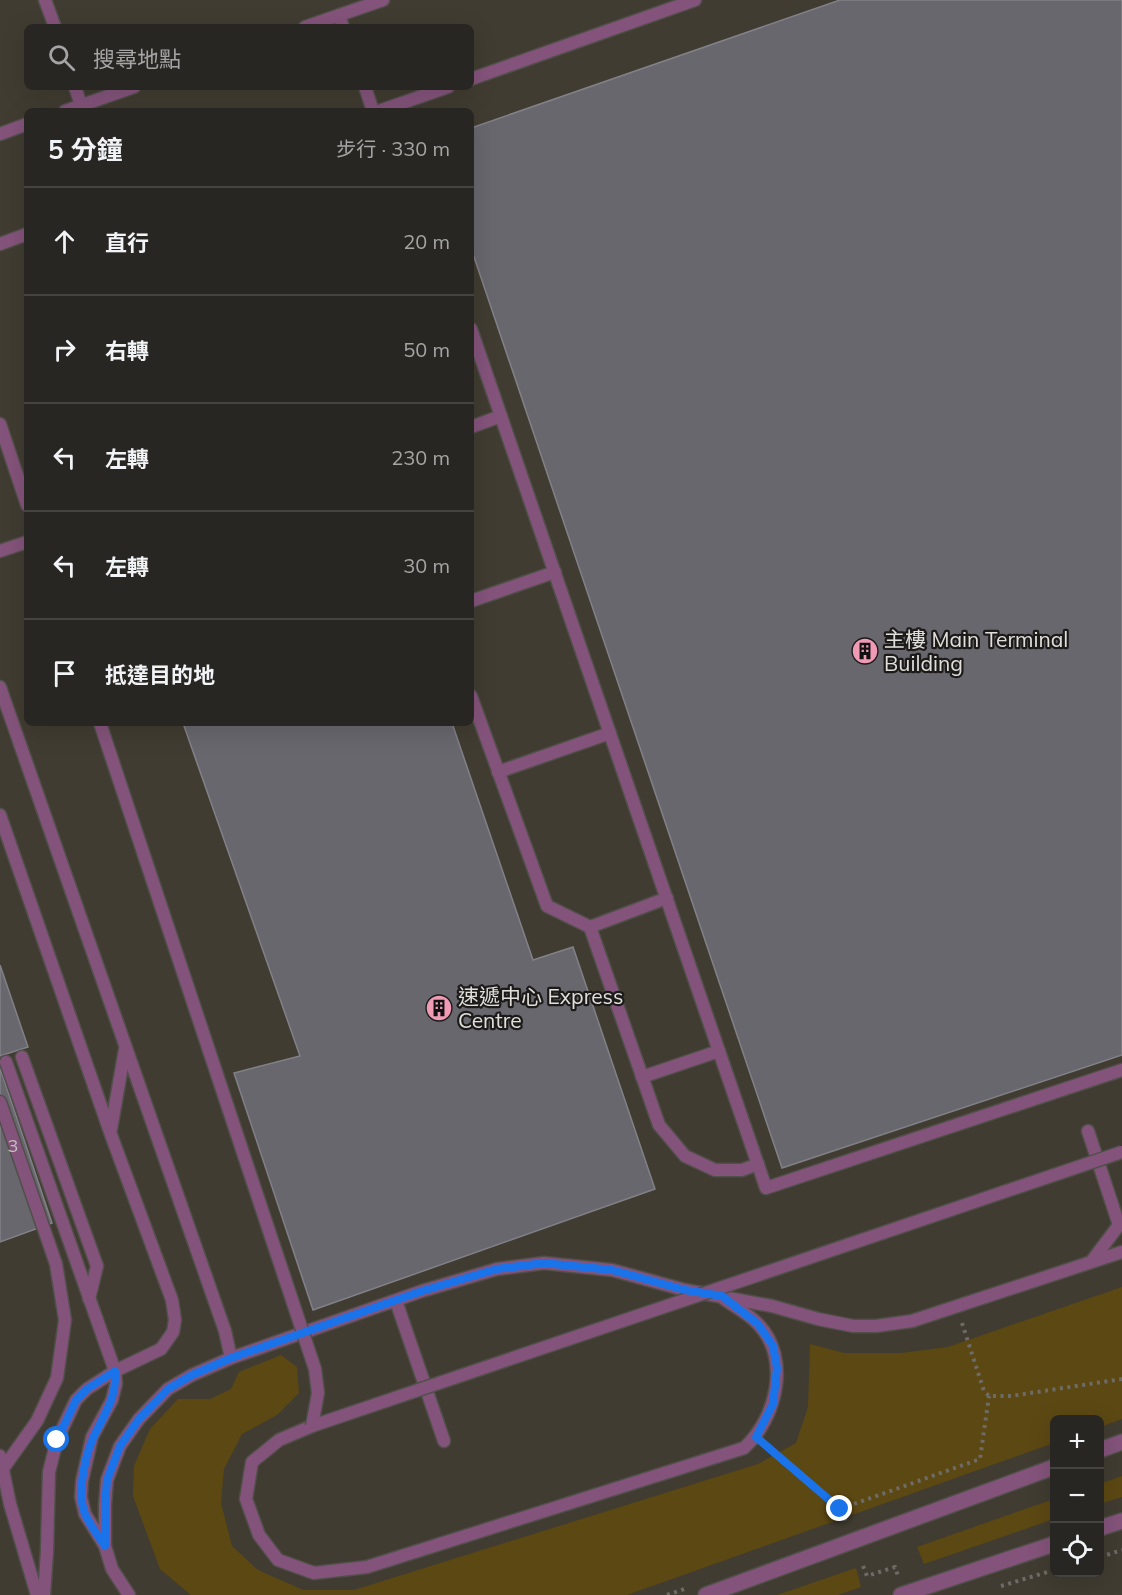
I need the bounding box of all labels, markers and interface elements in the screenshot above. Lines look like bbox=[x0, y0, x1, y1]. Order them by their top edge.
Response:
search box bbox=[24, 24, 474, 90]
icon: search bbox=[45, 41, 78, 74]
text: 搜尋地點 bbox=[93, 45, 181, 73]
text: 5 分鐘 bbox=[48, 133, 123, 166]
text: 步行 · 330 m bbox=[336, 136, 450, 161]
icon: ahead bbox=[48, 225, 81, 258]
text: 直行 bbox=[105, 229, 149, 257]
text: 20 m bbox=[403, 229, 450, 254]
icon: right bbox=[48, 333, 81, 366]
text: 右轉 bbox=[105, 337, 149, 365]
text: 50 m bbox=[403, 337, 450, 362]
icon: left bbox=[48, 441, 81, 474]
text: 左轉 bbox=[105, 445, 149, 473]
text: 230 m bbox=[391, 445, 450, 470]
icon: left bbox=[48, 549, 81, 582]
text: 左轉 bbox=[105, 553, 149, 581]
text: 30 m bbox=[403, 553, 450, 578]
place label: 主樓 Main Terminal Building bbox=[884, 626, 1068, 676]
building icon: 主樓 Main Terminal Building bbox=[850, 636, 880, 666]
icon: arrive bbox=[48, 657, 81, 690]
text: 抵達目的地 bbox=[105, 661, 215, 689]
place label: 速遞中心 Express Centre bbox=[458, 983, 623, 1033]
building icon: 速遞中心 Express Centre bbox=[424, 993, 454, 1023]
house number: 3 bbox=[8, 1134, 18, 1157]
map controls bbox=[1050, 1415, 1104, 1577]
button: + bbox=[1050, 1415, 1104, 1469]
route start bbox=[43, 1426, 69, 1452]
button: − bbox=[1050, 1469, 1104, 1523]
route end bbox=[826, 1495, 852, 1521]
button: locate bbox=[1050, 1523, 1104, 1577]

